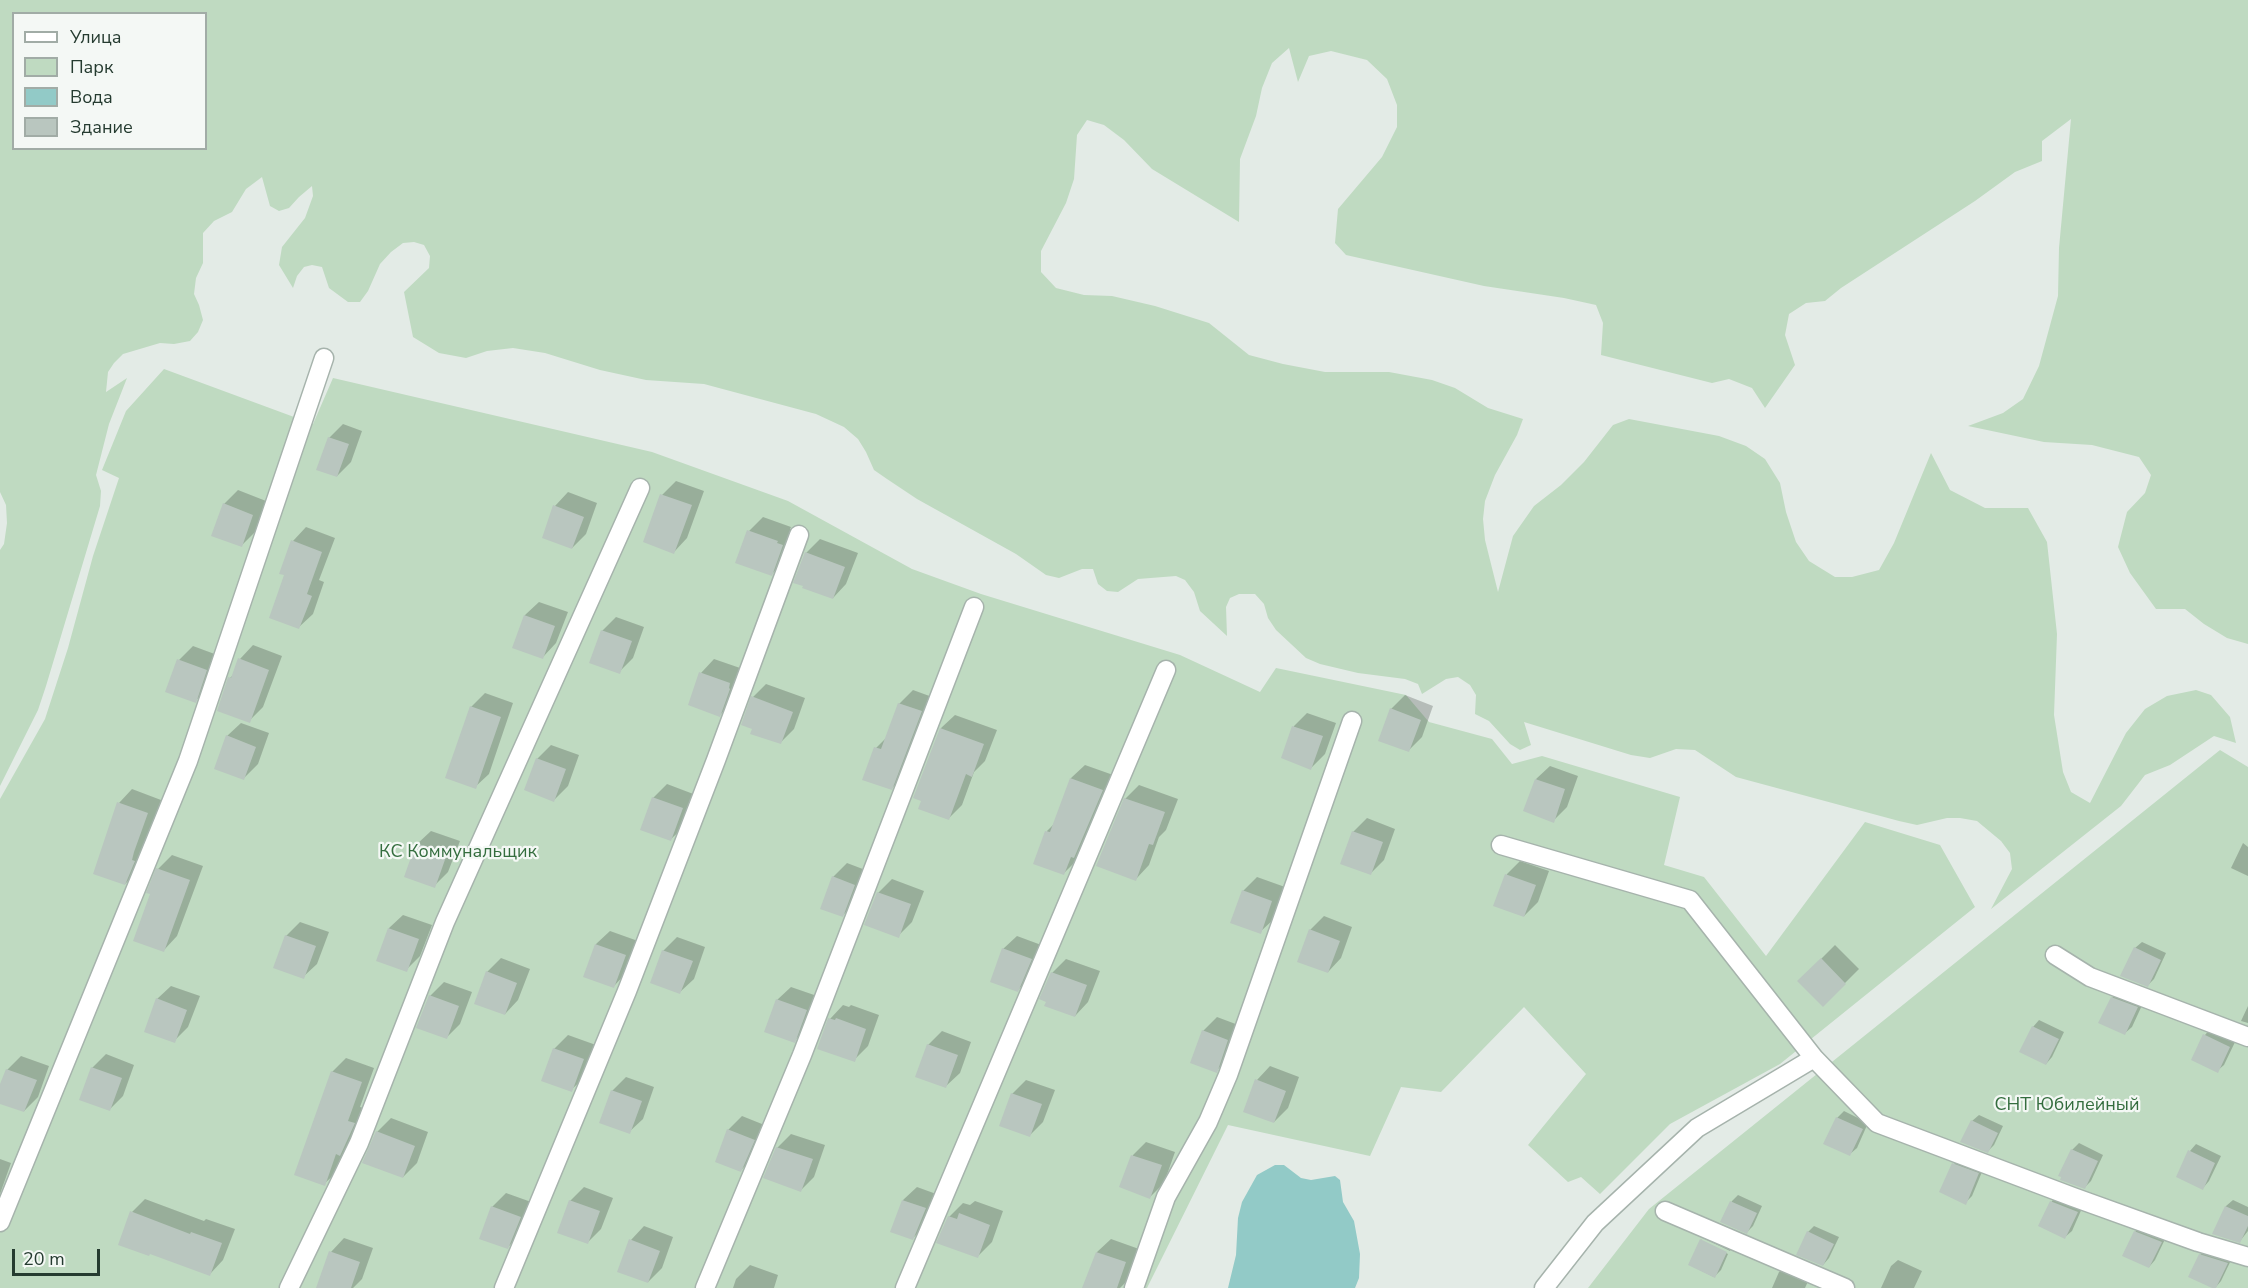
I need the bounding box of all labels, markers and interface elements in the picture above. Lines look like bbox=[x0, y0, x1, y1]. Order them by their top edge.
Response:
legend bbox=[12, 12, 207, 150]
text: Улица bbox=[70, 25, 121, 49]
text: Парк bbox=[70, 55, 113, 79]
text: Вода bbox=[70, 85, 113, 109]
text: Здание bbox=[70, 115, 133, 139]
park label: КС Коммунальщик bbox=[379, 842, 537, 864]
park label: СНТ Юбилейный bbox=[1994, 1095, 2140, 1117]
scale bar bbox=[15, 1237, 104, 1275]
text: 20 m bbox=[23, 1247, 65, 1271]

